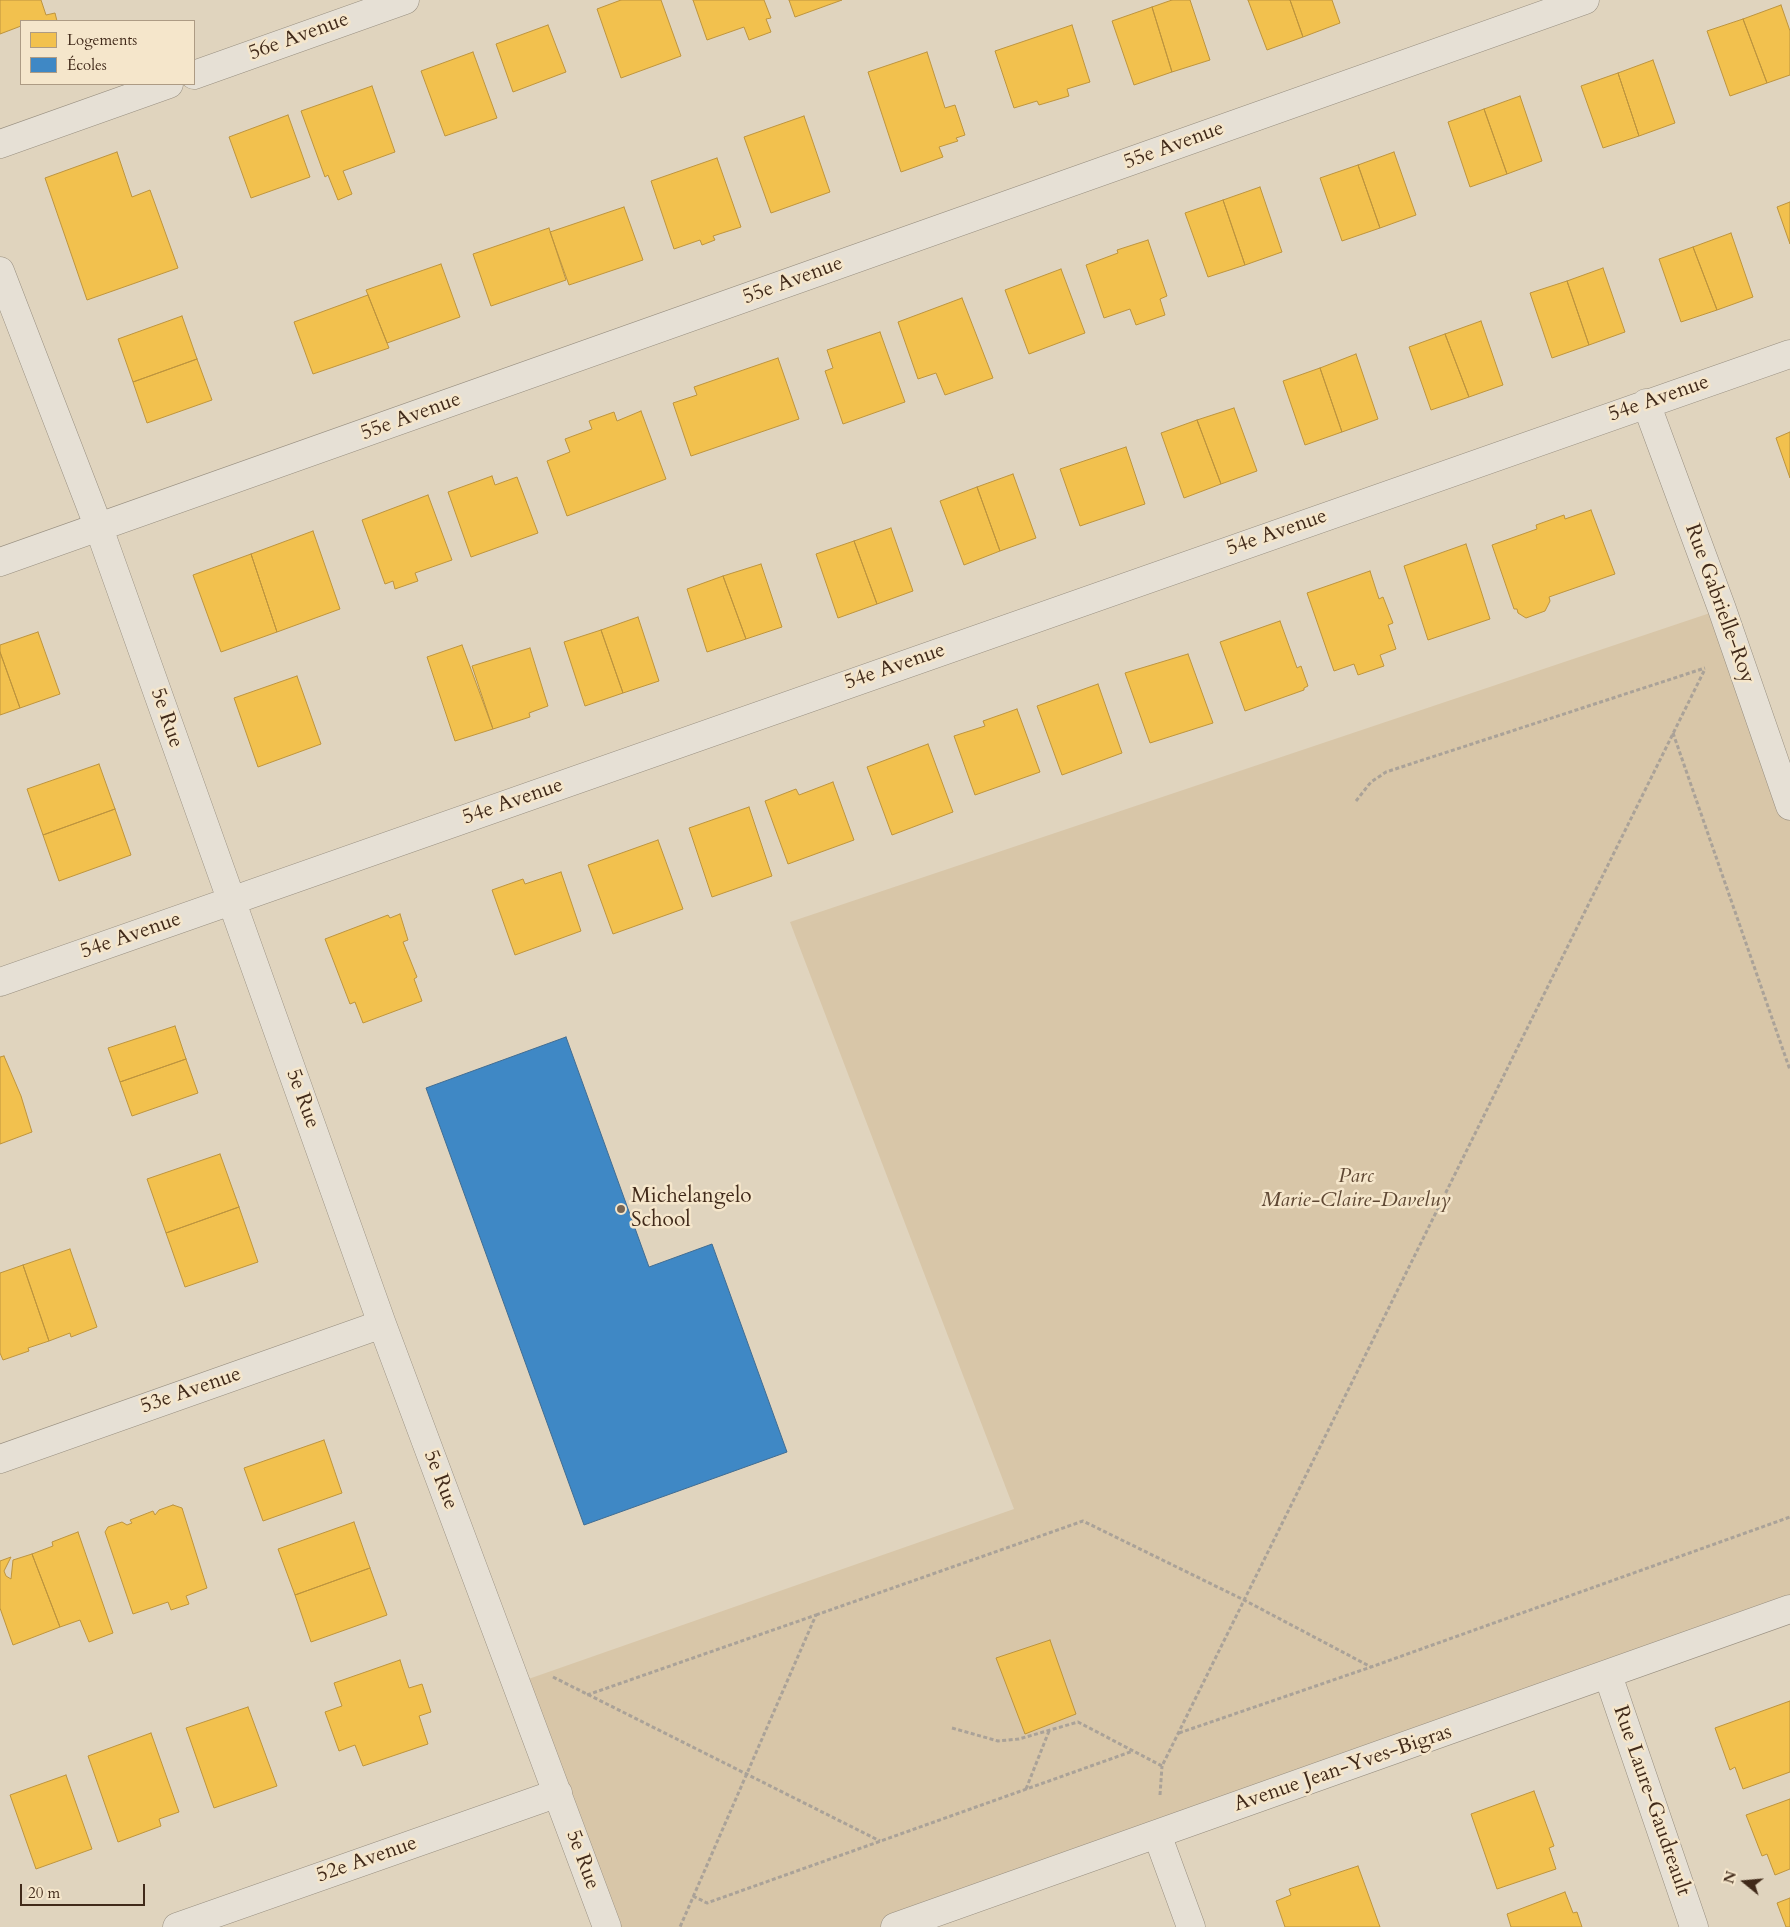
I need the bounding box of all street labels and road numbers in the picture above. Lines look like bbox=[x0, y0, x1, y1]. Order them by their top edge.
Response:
street label: 56e Avenue bbox=[245, 7, 353, 67]
street label: 55e Avenue bbox=[1120, 116, 1228, 176]
street label: 55e Avenue bbox=[739, 251, 847, 311]
street label: 54e Avenue bbox=[1605, 370, 1713, 428]
street label: 55e Avenue bbox=[357, 387, 465, 447]
street label: 54e Avenue bbox=[1223, 504, 1331, 562]
street label: Rue Gabrielle-Roy bbox=[1678, 521, 1760, 687]
street label: 54e Avenue bbox=[841, 638, 949, 696]
street label: 5e Rue bbox=[144, 685, 188, 751]
street label: 54e Avenue bbox=[459, 773, 567, 831]
street label: 54e Avenue bbox=[77, 907, 185, 965]
street label: 5e Rue bbox=[280, 1066, 324, 1132]
street label: 53e Avenue bbox=[137, 1362, 245, 1420]
street label: 5e Rue bbox=[417, 1447, 463, 1513]
street label: Rue Laure-Gaudreault bbox=[1607, 1703, 1695, 1899]
street label: Avenue Jean-Yves-Bigras bbox=[1231, 1720, 1455, 1818]
street label: 5e Rue bbox=[560, 1827, 604, 1893]
street label: 52e Avenue bbox=[313, 1831, 421, 1889]

